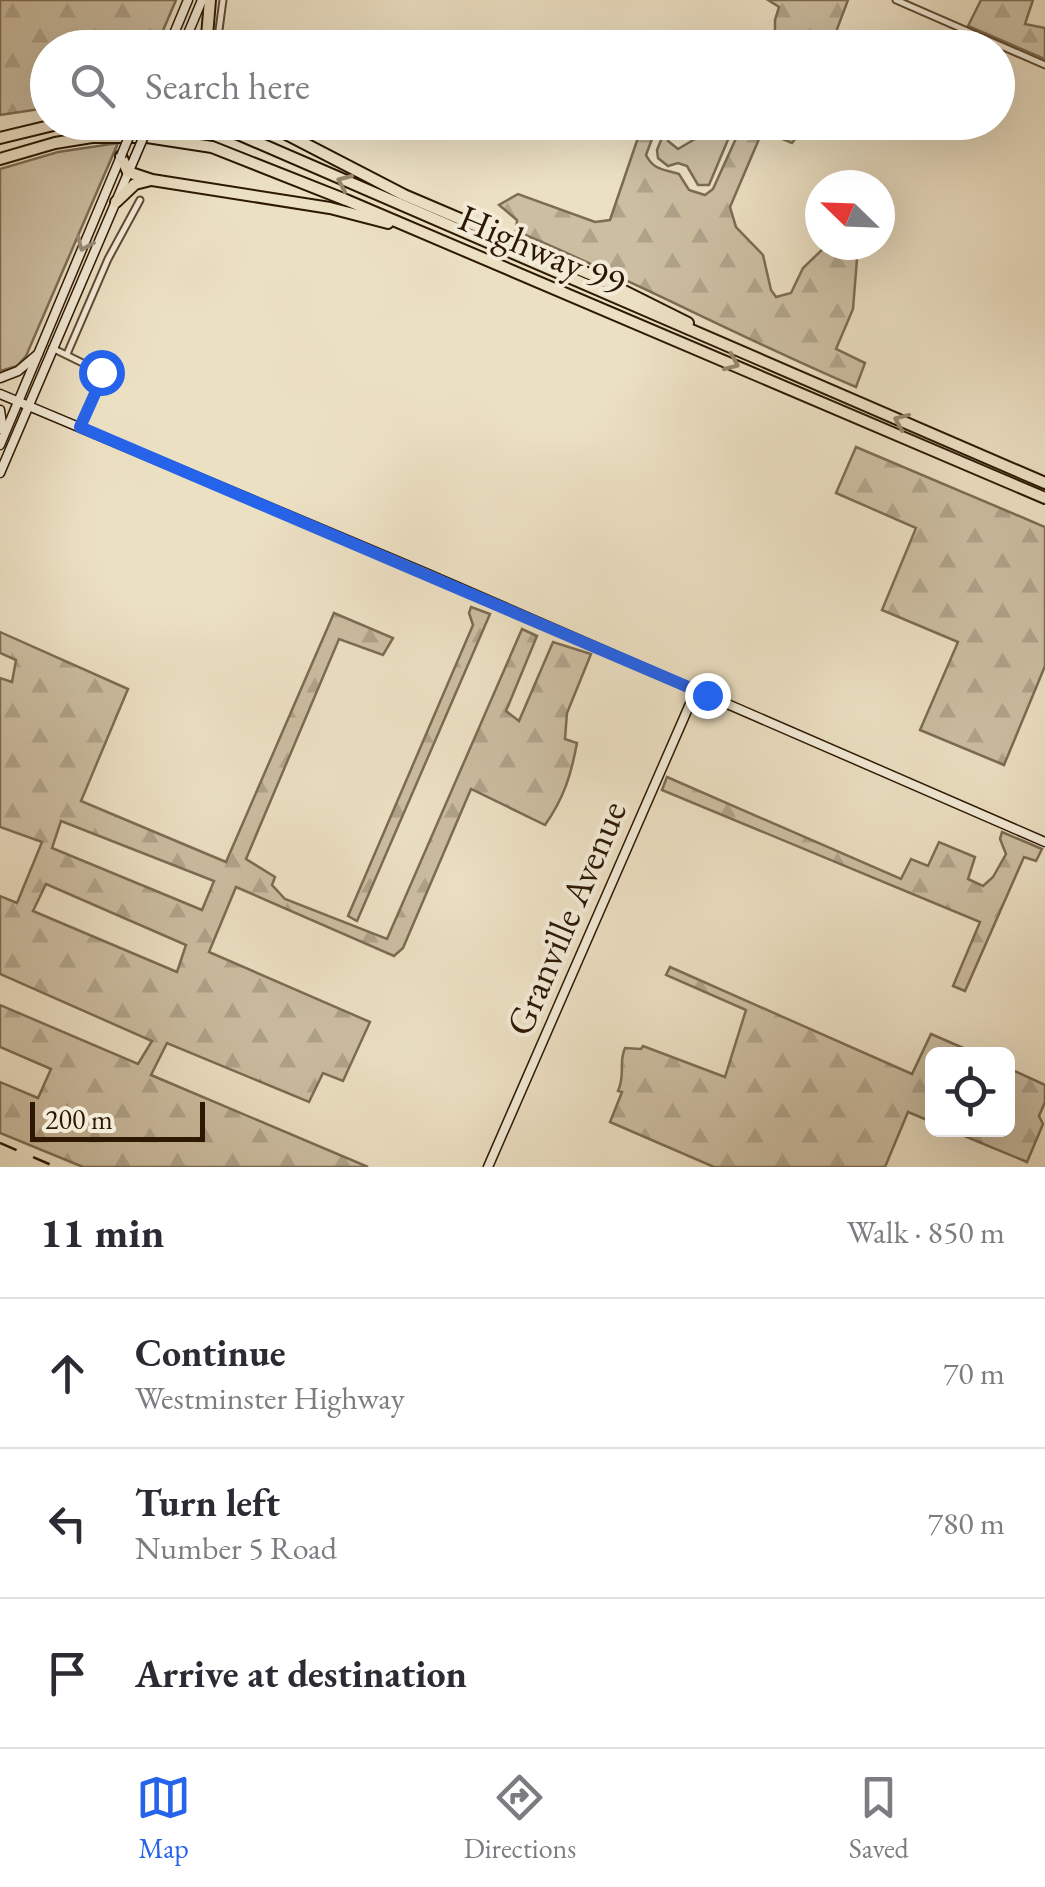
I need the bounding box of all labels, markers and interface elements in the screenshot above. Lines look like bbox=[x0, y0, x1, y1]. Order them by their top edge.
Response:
search box bbox=[30, 30, 1015, 140]
icon: search bbox=[65, 58, 120, 113]
text: Search here bbox=[145, 61, 310, 110]
north arrow bbox=[805, 170, 895, 260]
one-way arrow bbox=[336, 174, 354, 194]
street label: Highway 99 bbox=[452, 193, 633, 307]
one-way arrow bbox=[76, 234, 96, 252]
route start bbox=[79, 350, 125, 396]
one-way arrow bbox=[722, 352, 740, 372]
one-way arrow bbox=[893, 413, 911, 433]
route end bbox=[685, 673, 731, 719]
street label: Granville Avenue bbox=[494, 793, 637, 1043]
map controls bbox=[925, 1047, 1015, 1137]
button: locate bbox=[925, 1047, 1015, 1137]
scale bar bbox=[30, 1097, 205, 1142]
text: 200 m bbox=[45, 1101, 113, 1137]
text: 11 min bbox=[40, 1205, 164, 1260]
text: Walk · 850 m bbox=[847, 1211, 1005, 1253]
text: Continue bbox=[135, 1328, 286, 1377]
icon: ahead bbox=[40, 1346, 95, 1401]
text: 70 m bbox=[943, 1352, 1005, 1394]
text: Westminster Highway bbox=[135, 1377, 405, 1419]
text: Turn left bbox=[135, 1478, 280, 1527]
icon: left bbox=[40, 1496, 95, 1551]
text: 780 m bbox=[928, 1502, 1005, 1544]
text: Number 5 Road bbox=[135, 1527, 337, 1569]
icon: arrive bbox=[40, 1646, 95, 1701]
text: Arrive at destination bbox=[135, 1649, 467, 1698]
tab: Map bbox=[136, 1770, 191, 1866]
tab: Directions bbox=[464, 1770, 576, 1866]
tab: Saved bbox=[849, 1770, 909, 1866]

